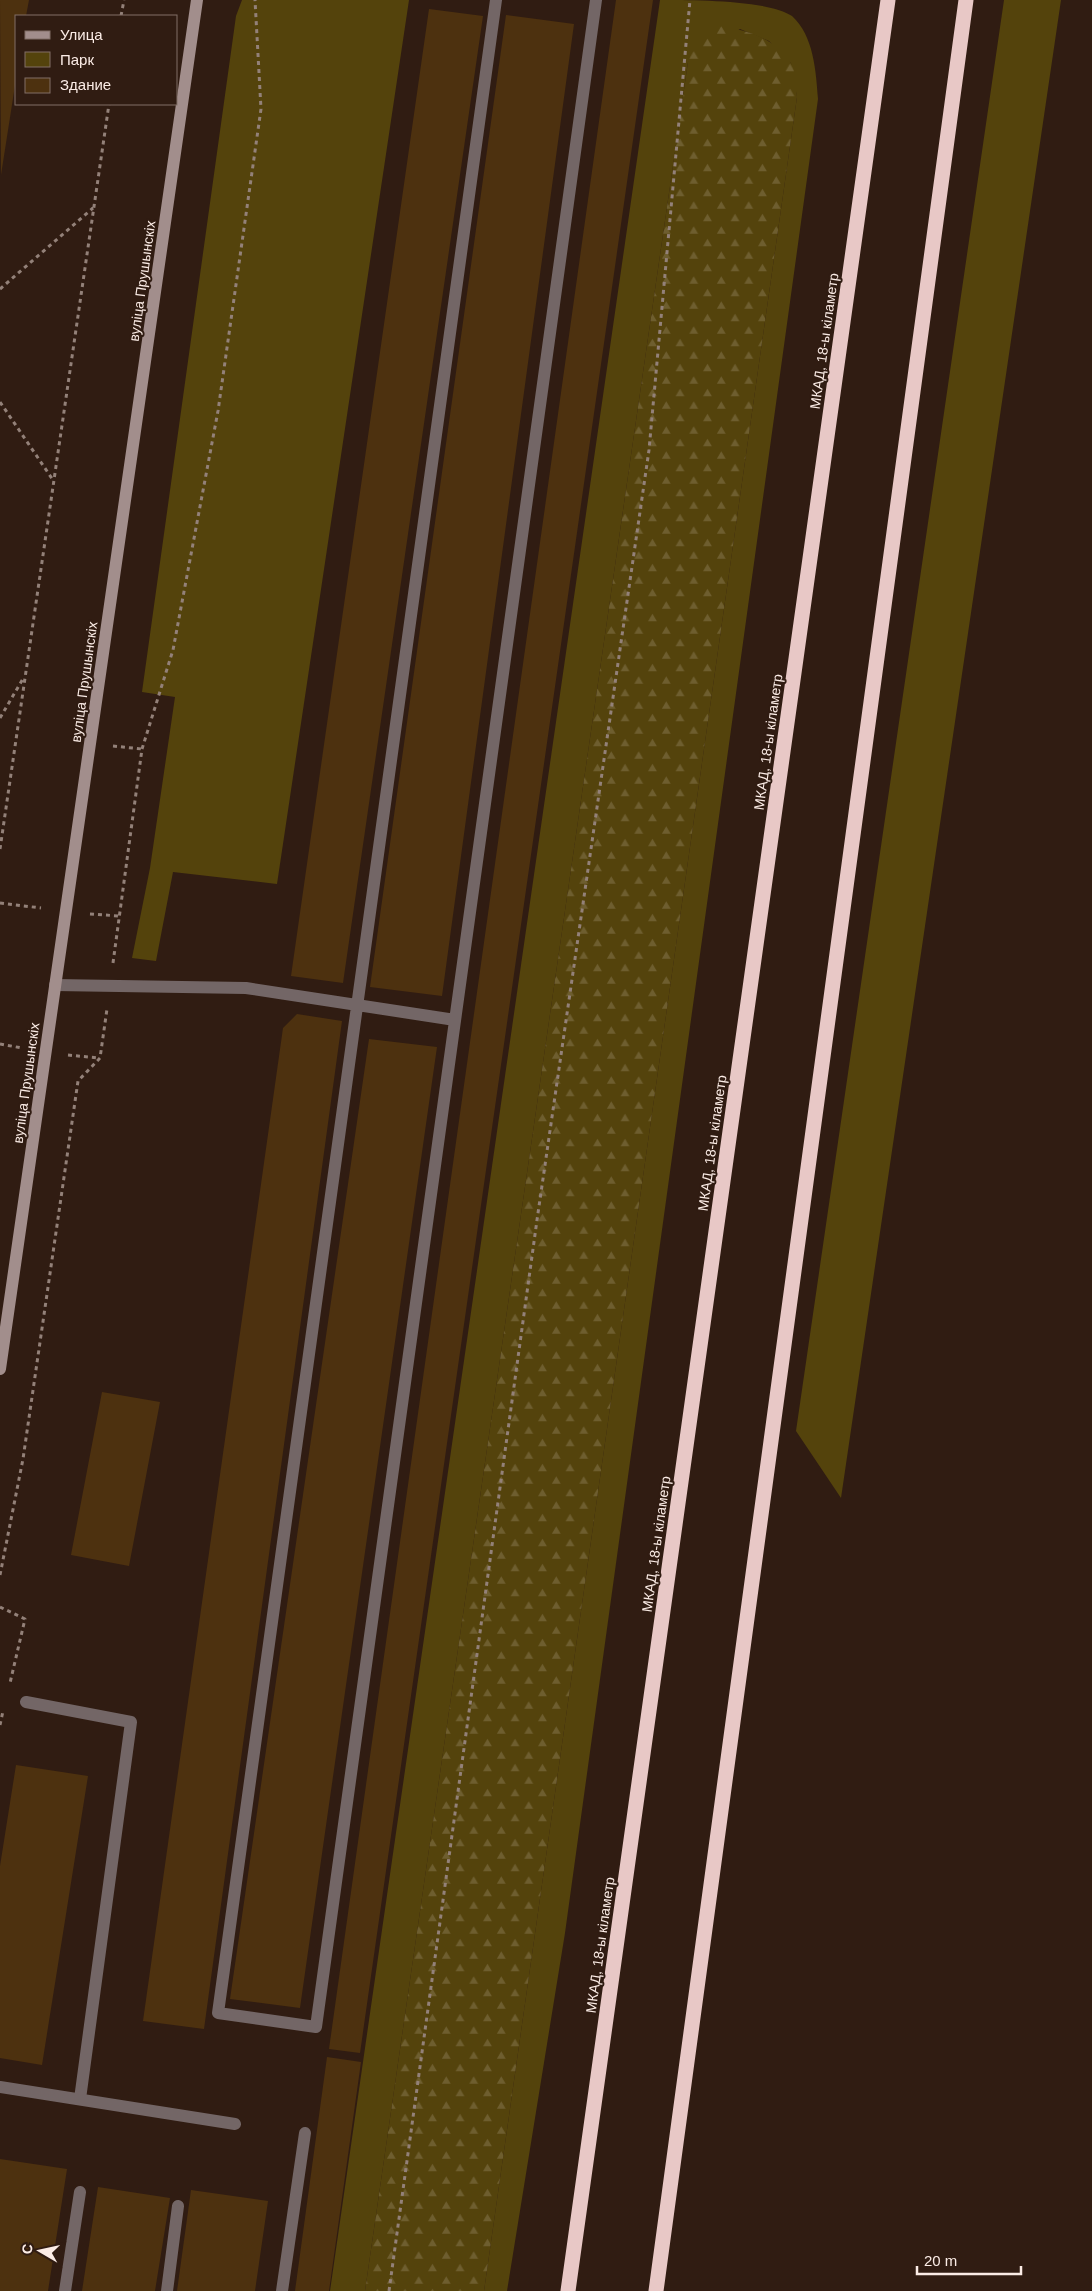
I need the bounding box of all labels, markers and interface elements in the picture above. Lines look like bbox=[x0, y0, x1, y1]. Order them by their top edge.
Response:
legend bbox=[15, 15, 178, 105]
text: Улица bbox=[60, 26, 103, 43]
text: Парк bbox=[60, 51, 94, 68]
text: Здание bbox=[60, 76, 111, 93]
street label: вуліца Прушынскіх bbox=[126, 220, 158, 342]
street label: МКАД, 18-ы кіламетр bbox=[807, 272, 842, 410]
street label: вуліца Прушынскіх bbox=[68, 621, 100, 743]
street label: МКАД, 18-ы кіламетр bbox=[751, 673, 786, 811]
street label: вуліца Прушынскіх bbox=[10, 1022, 42, 1144]
street label: МКАД, 18-ы кіламетр bbox=[695, 1074, 730, 1212]
street label: МКАД, 18-ы кіламетр bbox=[639, 1475, 674, 1613]
street label: МКАД, 18-ы кіламетр bbox=[583, 1876, 618, 2014]
north arrow bbox=[15, 2226, 65, 2276]
text: С bbox=[18, 2243, 36, 2255]
scale bar bbox=[917, 2244, 1021, 2276]
text: 20 m bbox=[924, 2252, 957, 2269]

